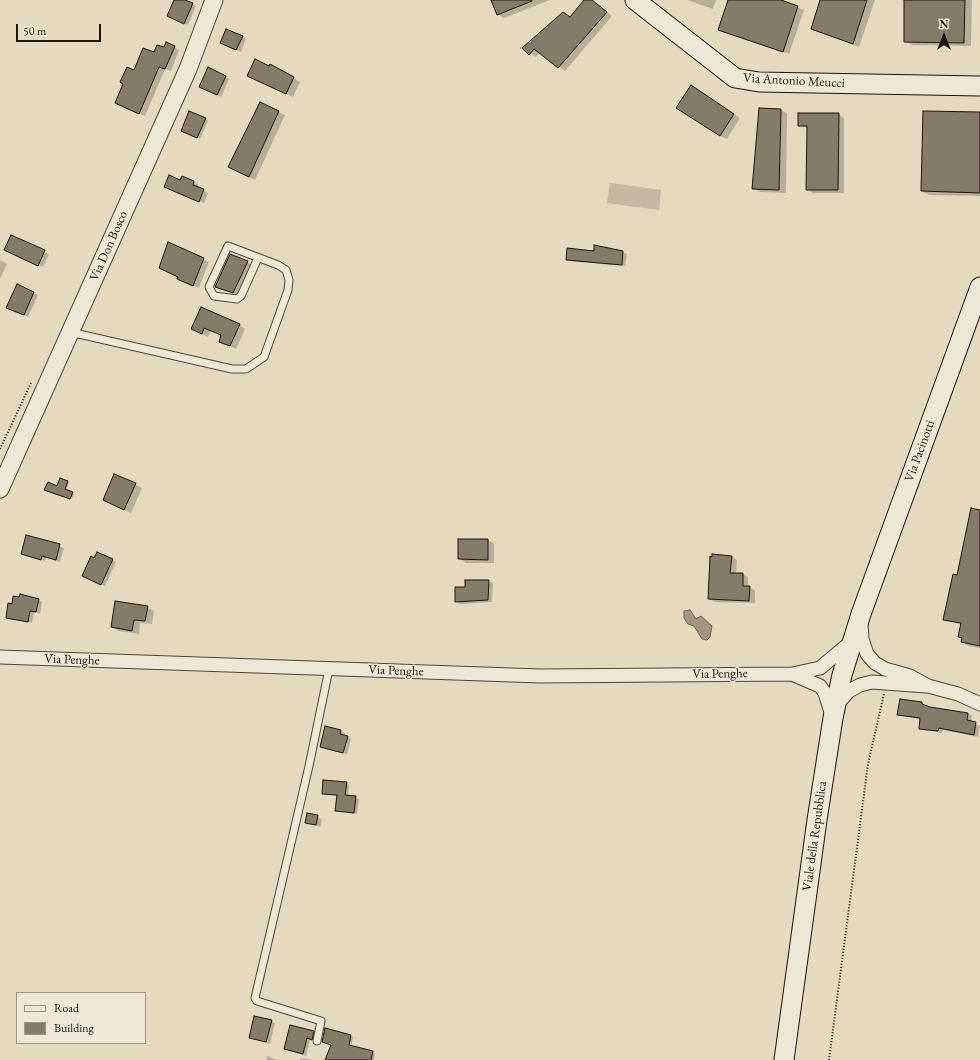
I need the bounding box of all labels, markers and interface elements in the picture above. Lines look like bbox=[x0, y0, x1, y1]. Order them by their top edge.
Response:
scale bar bbox=[18, 16, 103, 42]
north arrow bbox=[924, 16, 964, 56]
text: N bbox=[940, 17, 948, 31]
text: 50 m bbox=[23, 23, 46, 39]
street label: Via Antonio Meucci bbox=[743, 71, 845, 91]
street label: Via Don Bosco bbox=[87, 209, 131, 283]
street label: Via Pacinotti bbox=[902, 418, 938, 484]
street label: Via Penghe bbox=[44, 651, 100, 669]
street label: Via Penghe bbox=[368, 662, 424, 680]
street label: Via Penghe bbox=[692, 666, 748, 682]
street label: Viale della Repubblica bbox=[800, 780, 830, 892]
legend bbox=[16, 992, 146, 1044]
text: Road bbox=[54, 1000, 79, 1016]
text: Building bbox=[54, 1020, 94, 1036]

